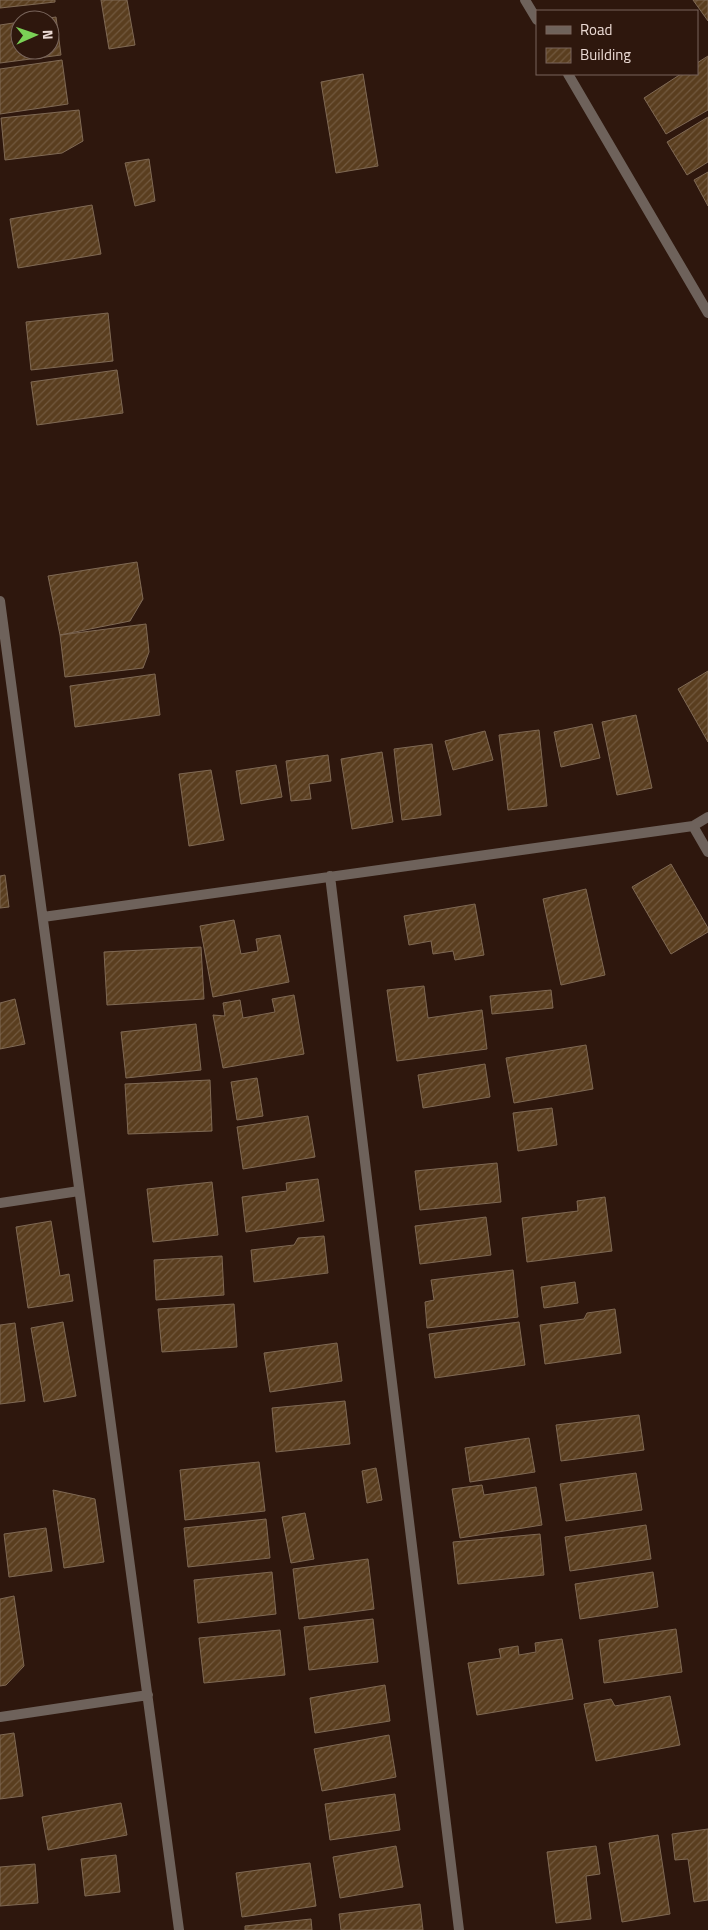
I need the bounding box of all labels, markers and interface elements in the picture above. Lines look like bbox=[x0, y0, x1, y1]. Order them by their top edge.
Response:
north arrow bbox=[10, 10, 60, 60]
legend bbox=[536, 10, 698, 75]
text: Road bbox=[580, 18, 612, 41]
text: N bbox=[38, 29, 59, 40]
text: Building bbox=[580, 43, 631, 66]

